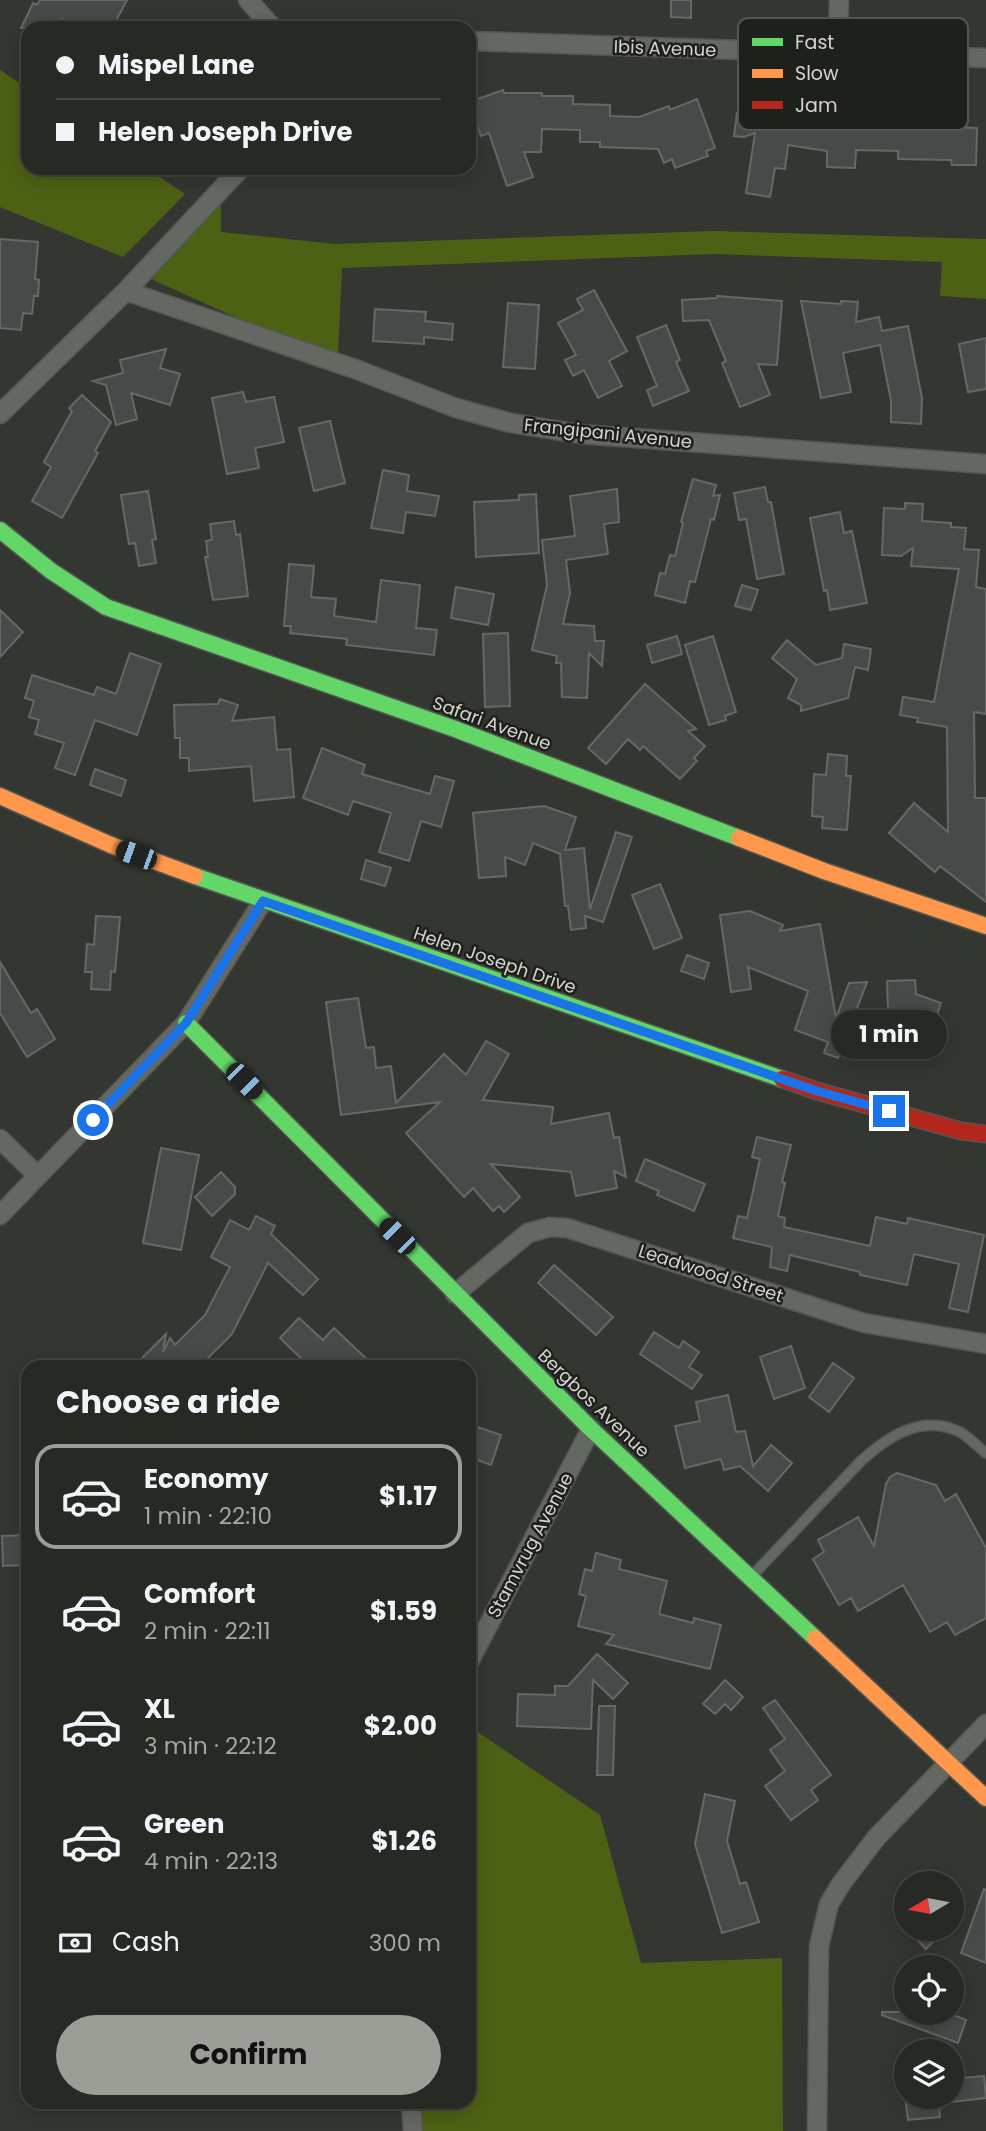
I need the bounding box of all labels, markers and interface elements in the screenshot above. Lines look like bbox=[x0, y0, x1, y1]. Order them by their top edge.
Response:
legend bbox=[738, 18, 968, 130]
text: Fast bbox=[795, 29, 834, 56]
street label: Ibis Avenue bbox=[613, 34, 717, 62]
text: Mispel Lane bbox=[98, 47, 255, 83]
text: Slow bbox=[795, 60, 839, 87]
text: Jam bbox=[795, 92, 837, 119]
text: Helen Joseph Drive bbox=[98, 114, 353, 150]
street label: Frangipani Avenue bbox=[523, 412, 693, 454]
street label: Safari Avenue bbox=[429, 690, 555, 756]
car bbox=[113, 838, 160, 872]
street label: Helen Joseph Drive bbox=[410, 920, 580, 1000]
callout: 1 min bbox=[831, 1010, 947, 1058]
text: 1 min bbox=[859, 1018, 919, 1050]
car bbox=[222, 1059, 267, 1103]
route end bbox=[873, 1095, 905, 1127]
route start bbox=[77, 1104, 109, 1136]
car bbox=[375, 1214, 420, 1258]
street label: Leadwood Street bbox=[635, 1238, 787, 1308]
street label: Bergbos Avenue bbox=[533, 1343, 655, 1463]
text: Choose a ride bbox=[56, 1379, 280, 1424]
text: Economy bbox=[144, 1461, 268, 1497]
icon: car bbox=[60, 1465, 123, 1528]
street label: Stamvrug Avenue bbox=[481, 1468, 579, 1622]
text: $1.17 bbox=[379, 1478, 437, 1514]
text: 1 min · 22:10 bbox=[144, 1500, 272, 1532]
text: Comfort bbox=[144, 1576, 256, 1612]
icon: car bbox=[60, 1580, 123, 1643]
text: $1.59 bbox=[370, 1593, 437, 1629]
text: 2 min · 22:11 bbox=[144, 1615, 271, 1647]
text: XL bbox=[144, 1691, 175, 1727]
icon: car bbox=[60, 1695, 123, 1758]
text: $2.00 bbox=[364, 1708, 437, 1744]
text: 3 min · 22:12 bbox=[144, 1730, 277, 1762]
text: Green bbox=[144, 1806, 225, 1842]
icon: car bbox=[60, 1810, 123, 1873]
text: $1.26 bbox=[371, 1823, 437, 1859]
text: 4 min · 22:13 bbox=[144, 1845, 278, 1877]
north arrow bbox=[894, 1871, 964, 1941]
map controls bbox=[894, 1871, 964, 2109]
icon: cash bbox=[56, 1924, 94, 1962]
text: Cash bbox=[112, 1924, 180, 1960]
text: 300 m bbox=[369, 1927, 441, 1959]
button: locate bbox=[894, 1955, 964, 2025]
button: Confirm bbox=[56, 2015, 441, 2095]
button: layers bbox=[894, 2039, 964, 2109]

